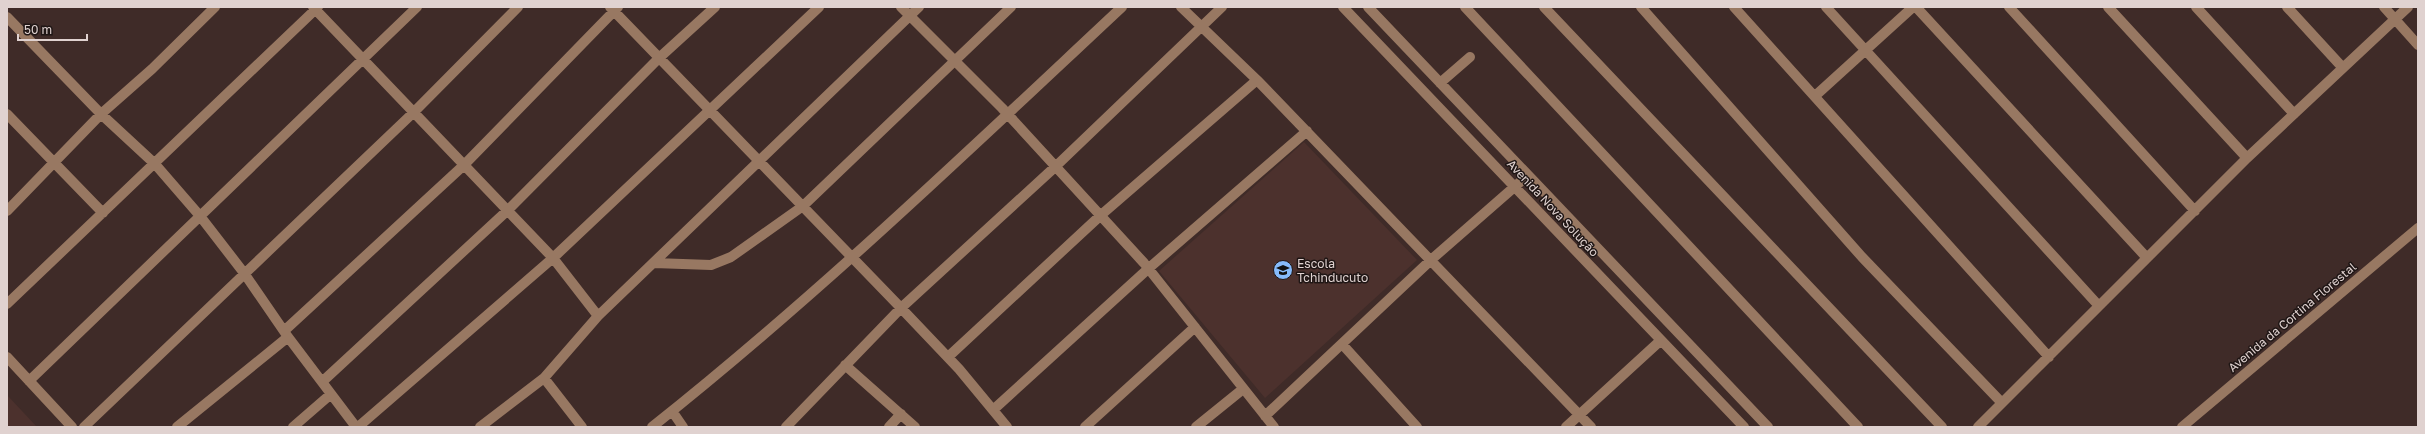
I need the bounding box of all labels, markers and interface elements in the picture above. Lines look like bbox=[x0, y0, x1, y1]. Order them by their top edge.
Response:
scale bar bbox=[18, 16, 87, 42]
text: 50 m bbox=[24, 22, 52, 37]
street label: Avenida Nova Solução bbox=[1504, 156, 1602, 260]
place label: Escola Tchinducuto bbox=[1297, 256, 1368, 285]
school or university icon: Escola Tchinducuto bbox=[1272, 259, 1294, 281]
street label: Avenida da Cortina Florestal bbox=[2225, 259, 2359, 375]

